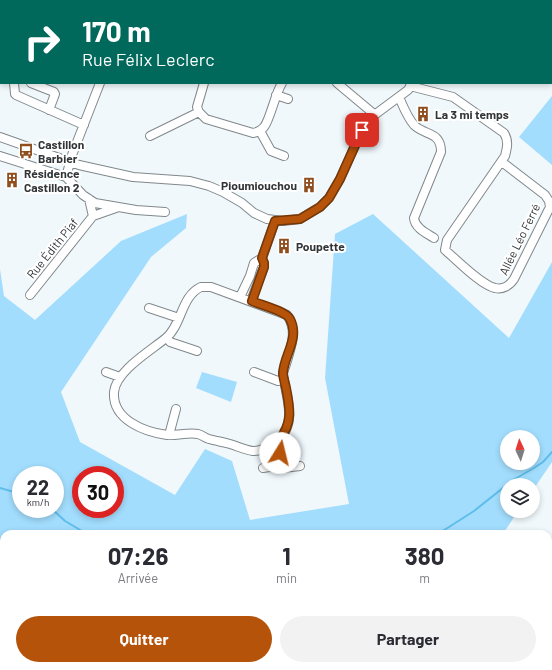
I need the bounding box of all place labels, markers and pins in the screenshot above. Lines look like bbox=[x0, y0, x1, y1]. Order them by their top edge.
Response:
building icon: La 3 mi temps bbox=[414, 105, 432, 123]
place label: La 3 mi temps bbox=[435, 107, 509, 121]
pin bbox=[345, 113, 379, 147]
place label: Castillon Barbier bbox=[38, 137, 84, 165]
bus stop icon: Castillon Barbier bbox=[17, 142, 35, 160]
place label: Résidence Castillon 2 bbox=[24, 166, 80, 194]
building icon: Résidence Castillon 2 bbox=[3, 171, 21, 189]
building icon: Pioumiouchou bbox=[300, 176, 318, 194]
place label: Pioumiouchou bbox=[221, 178, 297, 192]
building icon: Poupette bbox=[275, 237, 293, 255]
place label: Poupette bbox=[296, 239, 345, 253]

